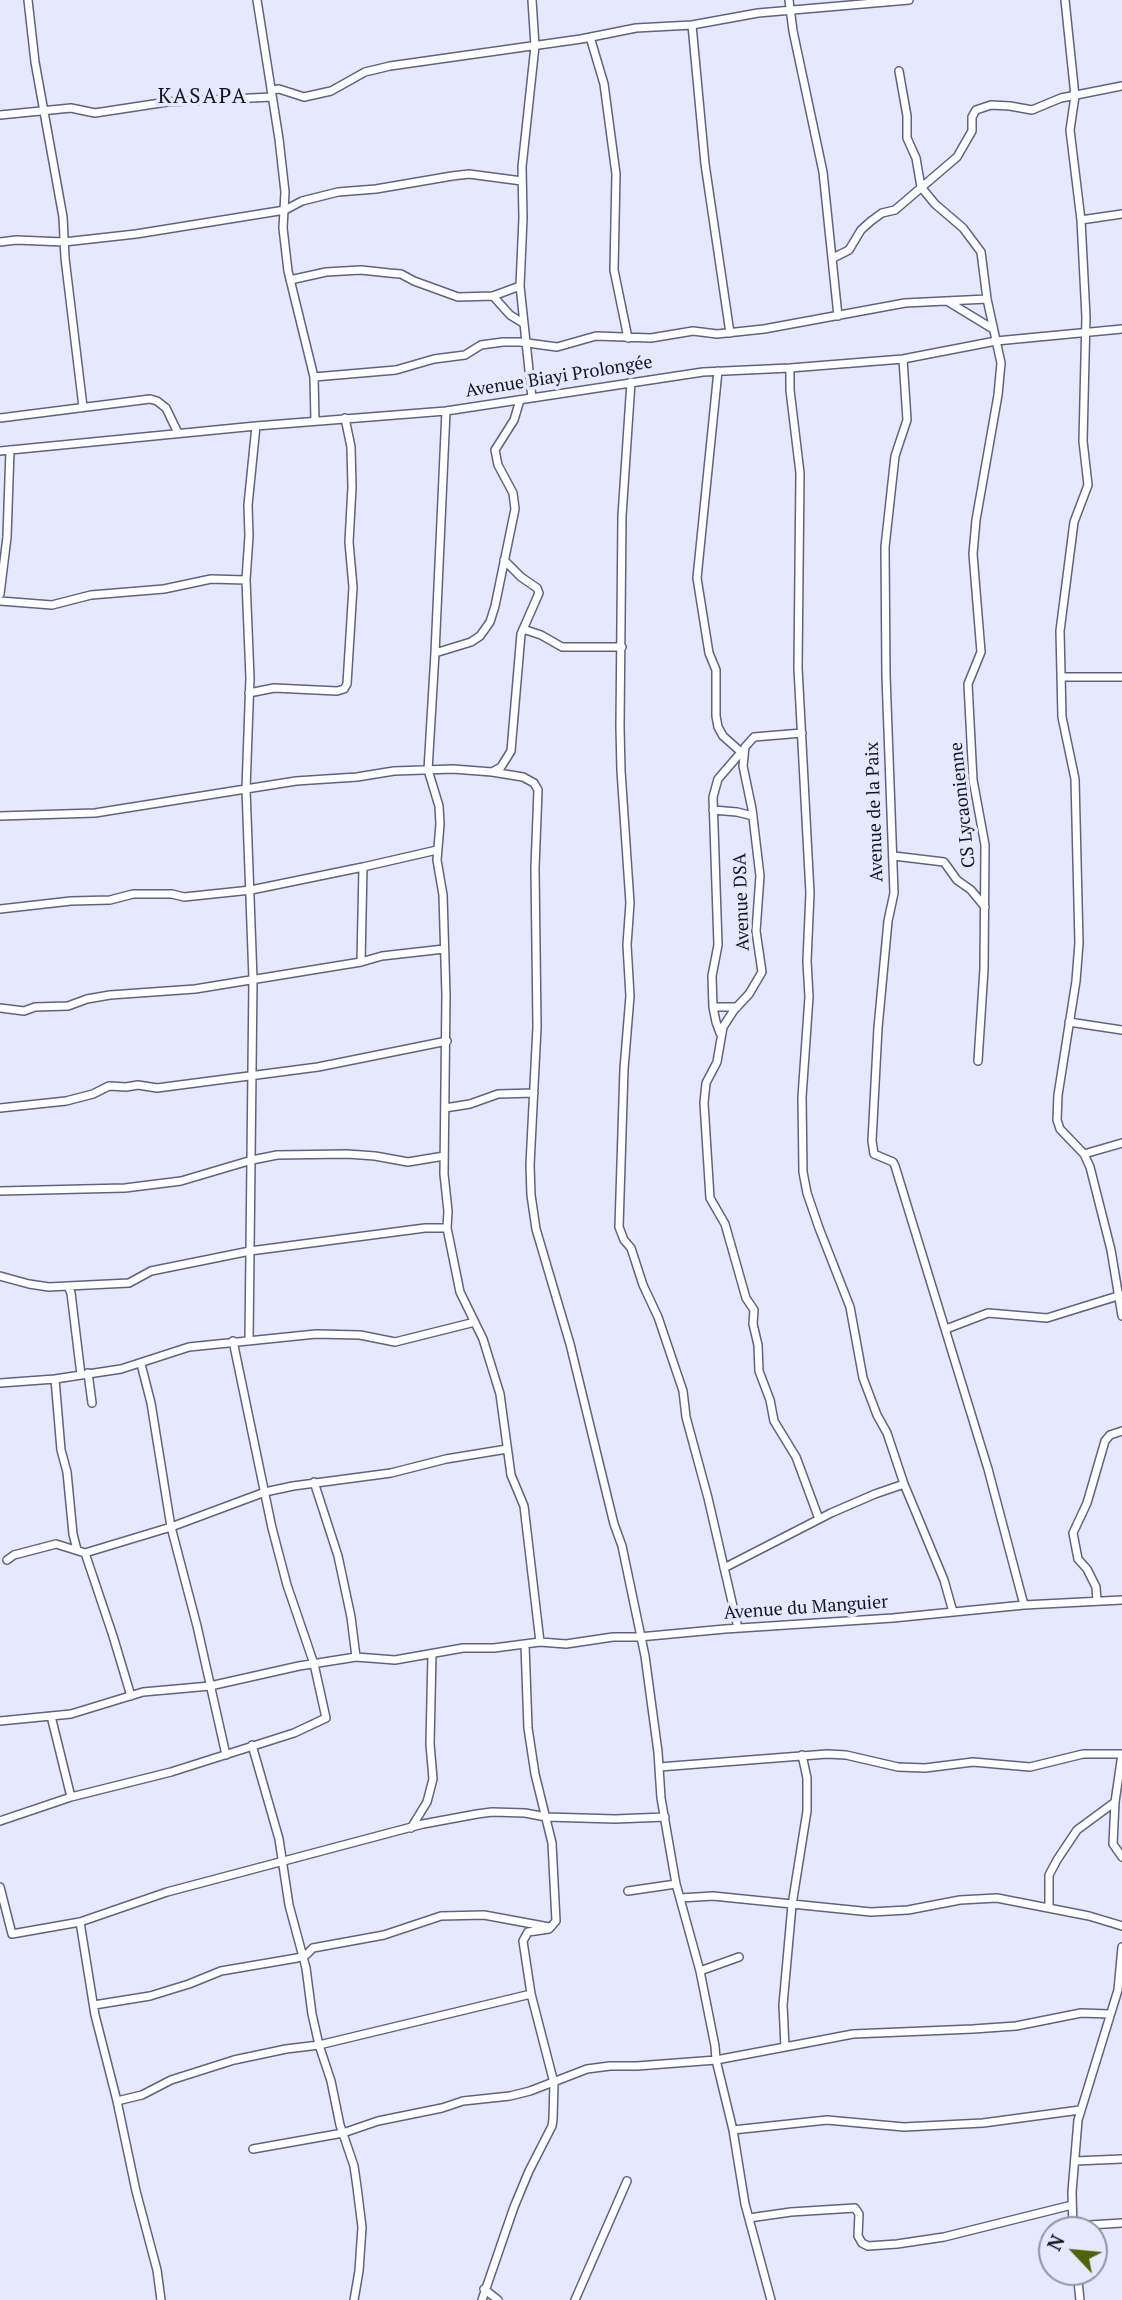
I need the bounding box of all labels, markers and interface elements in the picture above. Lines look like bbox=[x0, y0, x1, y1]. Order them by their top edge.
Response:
district label: KASAPA bbox=[159, 84, 247, 110]
street label: Avenue Biayi Prolongée bbox=[464, 352, 654, 402]
street label: CS Lycaonienne bbox=[946, 741, 980, 869]
street label: Avenue de la Paix bbox=[862, 742, 888, 882]
street label: Avenue DSA bbox=[729, 853, 755, 951]
street label: Avenue du Manguier bbox=[723, 1591, 889, 1625]
north arrow bbox=[1038, 2216, 1108, 2286]
text: N bbox=[1041, 2230, 1070, 2254]

